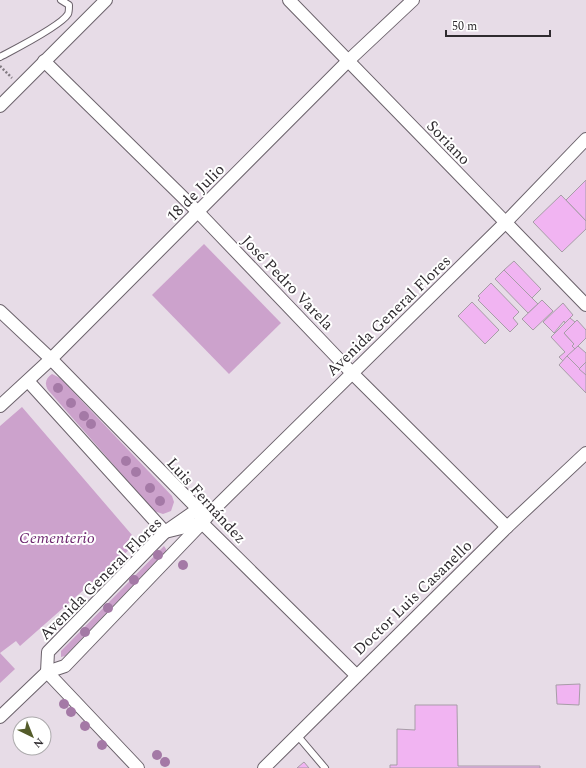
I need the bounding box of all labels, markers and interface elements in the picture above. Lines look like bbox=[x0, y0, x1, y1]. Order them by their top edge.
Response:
scale bar bbox=[446, 12, 550, 38]
text: 50 m bbox=[452, 17, 477, 36]
street label: Soriano bbox=[421, 115, 476, 171]
street label: 18 de Julio bbox=[161, 158, 230, 227]
street label: José Pedro Varela bbox=[235, 230, 339, 336]
street label: Avenida General Flores bbox=[321, 250, 457, 382]
street label: Luis Fernández bbox=[161, 452, 252, 549]
street label: Avenida General Flores bbox=[34, 512, 168, 646]
park label: Cementerio bbox=[19, 526, 95, 550]
street label: Doctor Luis Casanello bbox=[348, 534, 478, 661]
north arrow bbox=[12, 716, 52, 756]
text: N bbox=[29, 734, 48, 752]

